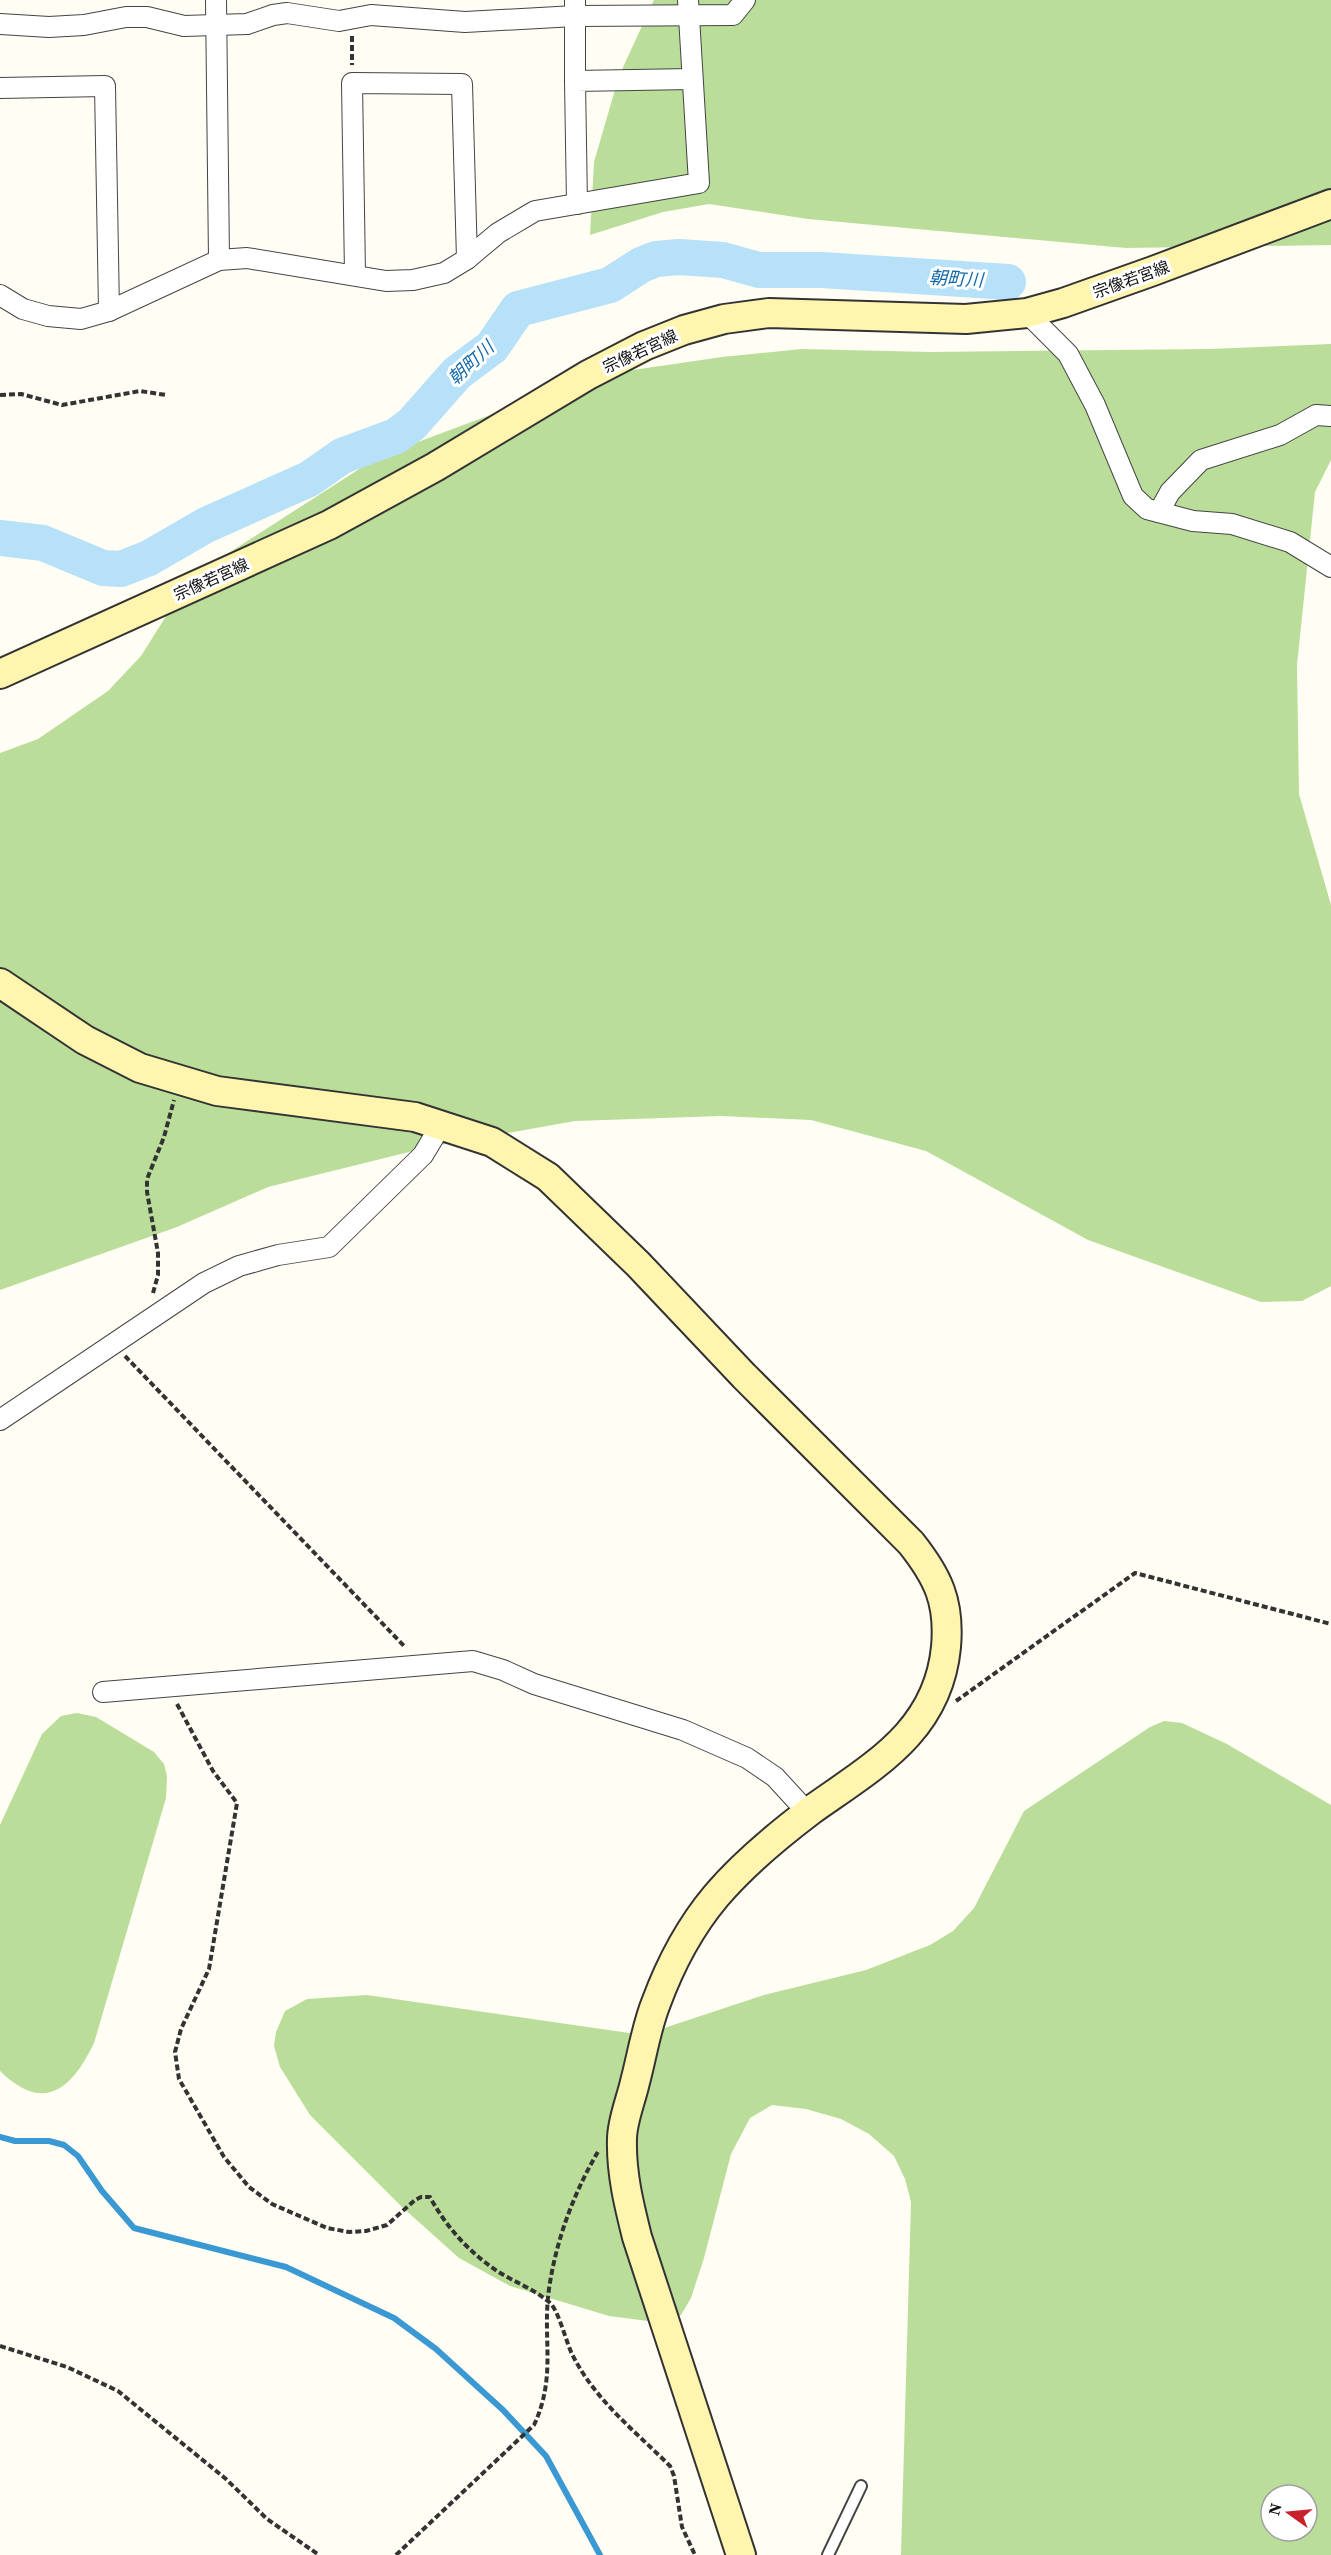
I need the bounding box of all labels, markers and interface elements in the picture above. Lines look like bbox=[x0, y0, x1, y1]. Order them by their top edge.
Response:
street label: 宗像若宮線 bbox=[1090, 255, 1172, 303]
water label: 朝町川 bbox=[928, 265, 986, 293]
street label: 宗像若宮線 bbox=[599, 324, 681, 378]
water label: 朝町川 bbox=[442, 334, 500, 390]
street label: 宗像若宮線 bbox=[170, 553, 252, 605]
north arrow bbox=[1259, 2483, 1319, 2543]
text: N bbox=[1262, 2500, 1287, 2518]

